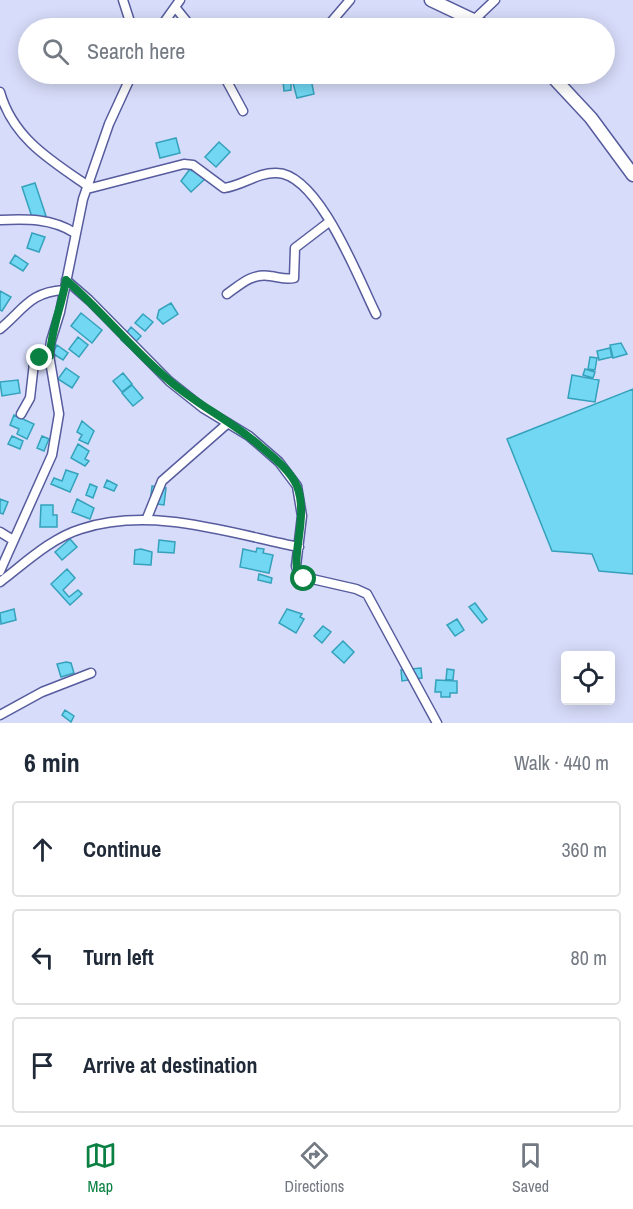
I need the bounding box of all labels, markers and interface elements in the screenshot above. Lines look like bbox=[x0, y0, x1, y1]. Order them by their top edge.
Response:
search box bbox=[18, 18, 615, 84]
icon: search bbox=[39, 35, 72, 68]
text: Search here bbox=[87, 36, 185, 66]
route end bbox=[26, 344, 52, 370]
route start bbox=[290, 565, 316, 591]
map controls bbox=[561, 651, 615, 705]
button: locate bbox=[561, 651, 615, 705]
text: 6 min bbox=[24, 745, 80, 780]
text: Walk · 440 m bbox=[514, 749, 609, 776]
icon: ahead bbox=[26, 833, 59, 866]
text: Continue bbox=[83, 834, 161, 864]
text: 360 m bbox=[561, 836, 607, 863]
icon: left bbox=[26, 941, 59, 974]
text: Turn left bbox=[83, 942, 154, 972]
text: 80 m bbox=[571, 944, 607, 971]
icon: arrive bbox=[26, 1049, 59, 1082]
text: Arrive at destination bbox=[83, 1050, 257, 1080]
tab: Map bbox=[84, 1139, 117, 1197]
tab: Directions bbox=[284, 1139, 344, 1197]
tab: Saved bbox=[512, 1139, 549, 1197]

